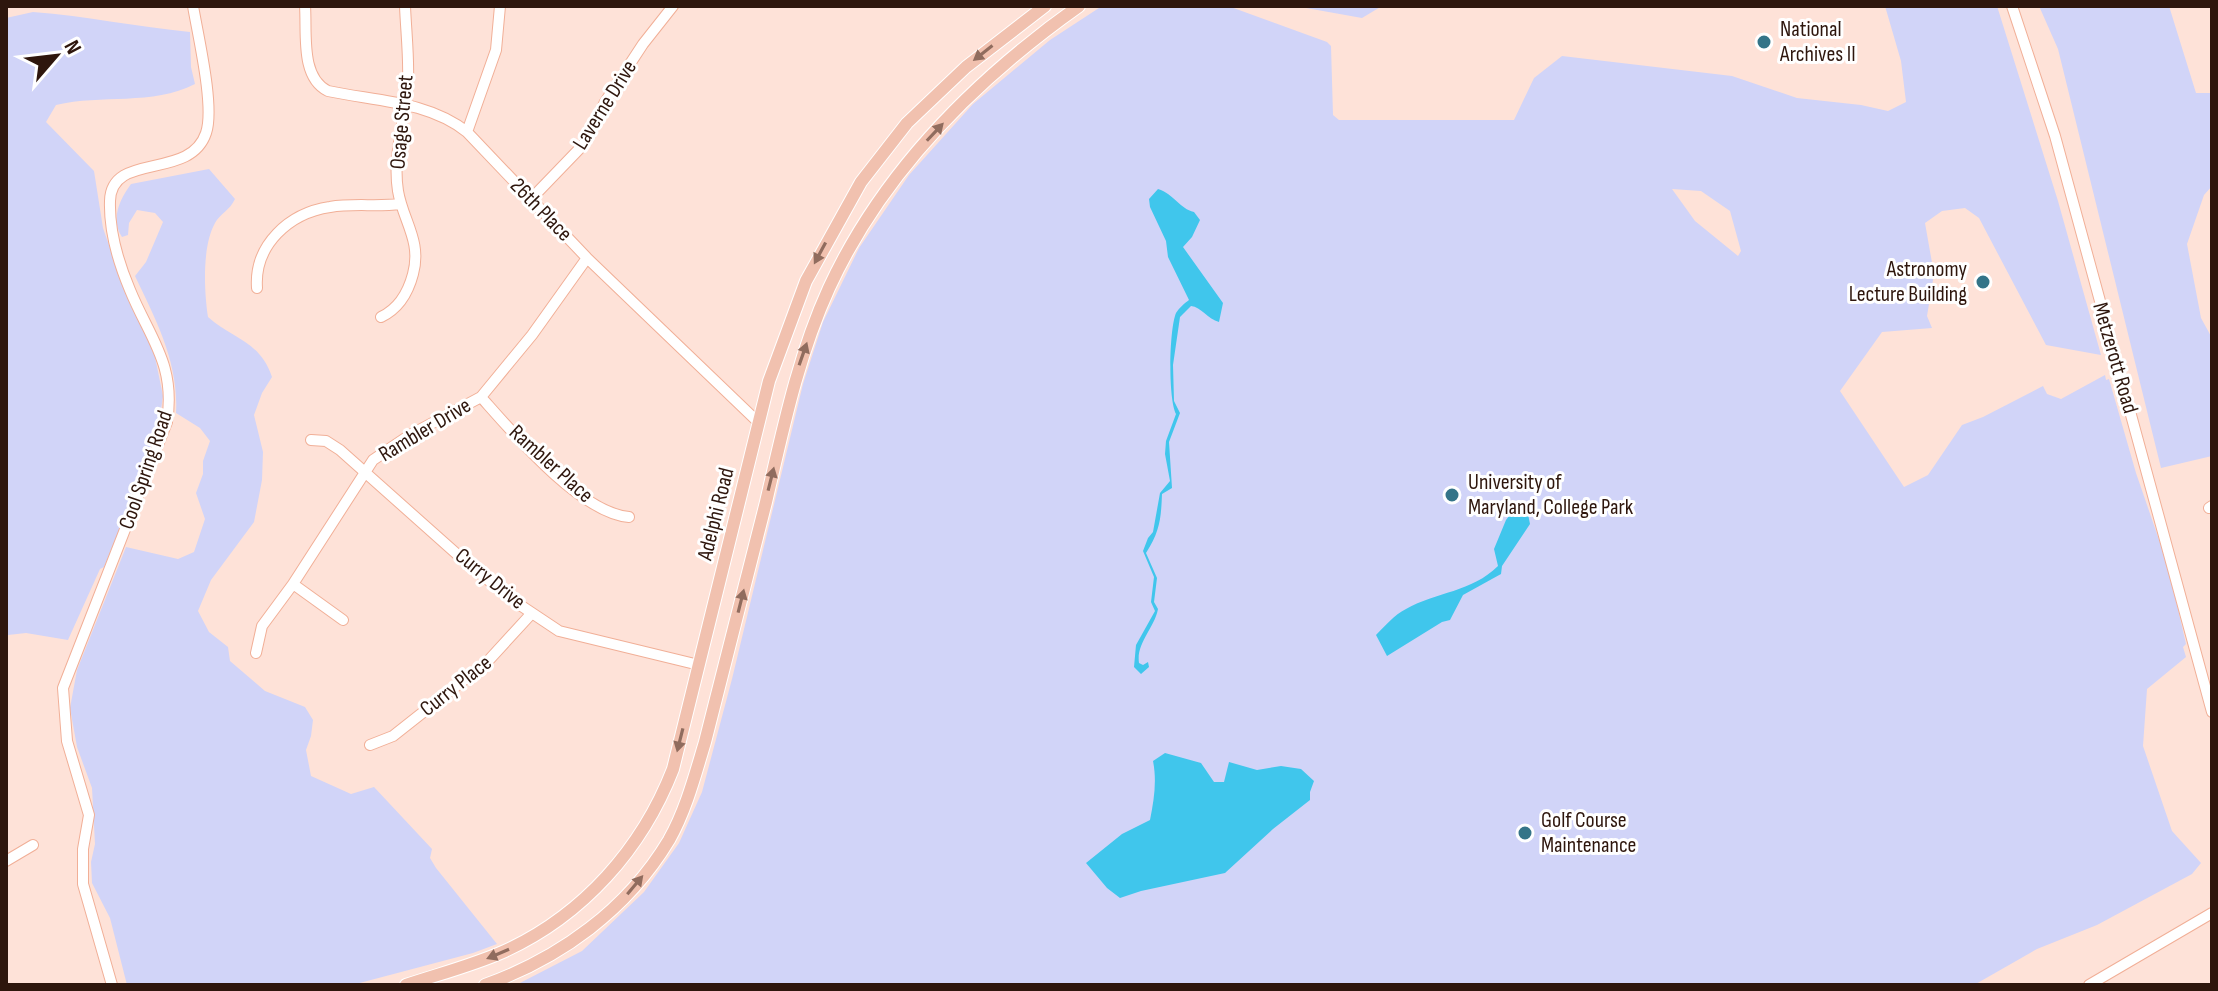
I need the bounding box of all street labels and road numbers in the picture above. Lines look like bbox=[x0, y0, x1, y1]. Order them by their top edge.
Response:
street label: Laverne Drive bbox=[567, 55, 643, 155]
street label: Osage Street bbox=[384, 73, 420, 170]
street label: 26th Place bbox=[504, 173, 578, 247]
street label: Metzerott Road bbox=[2086, 300, 2144, 416]
street label: Rambler Drive bbox=[374, 392, 476, 468]
street label: Cool Spring Road bbox=[113, 407, 179, 533]
street label: Rambler Place bbox=[503, 419, 599, 509]
street label: Adelphi Road bbox=[691, 465, 740, 564]
street label: Curry Drive bbox=[449, 542, 531, 616]
street label: Curry Place bbox=[415, 650, 497, 722]

